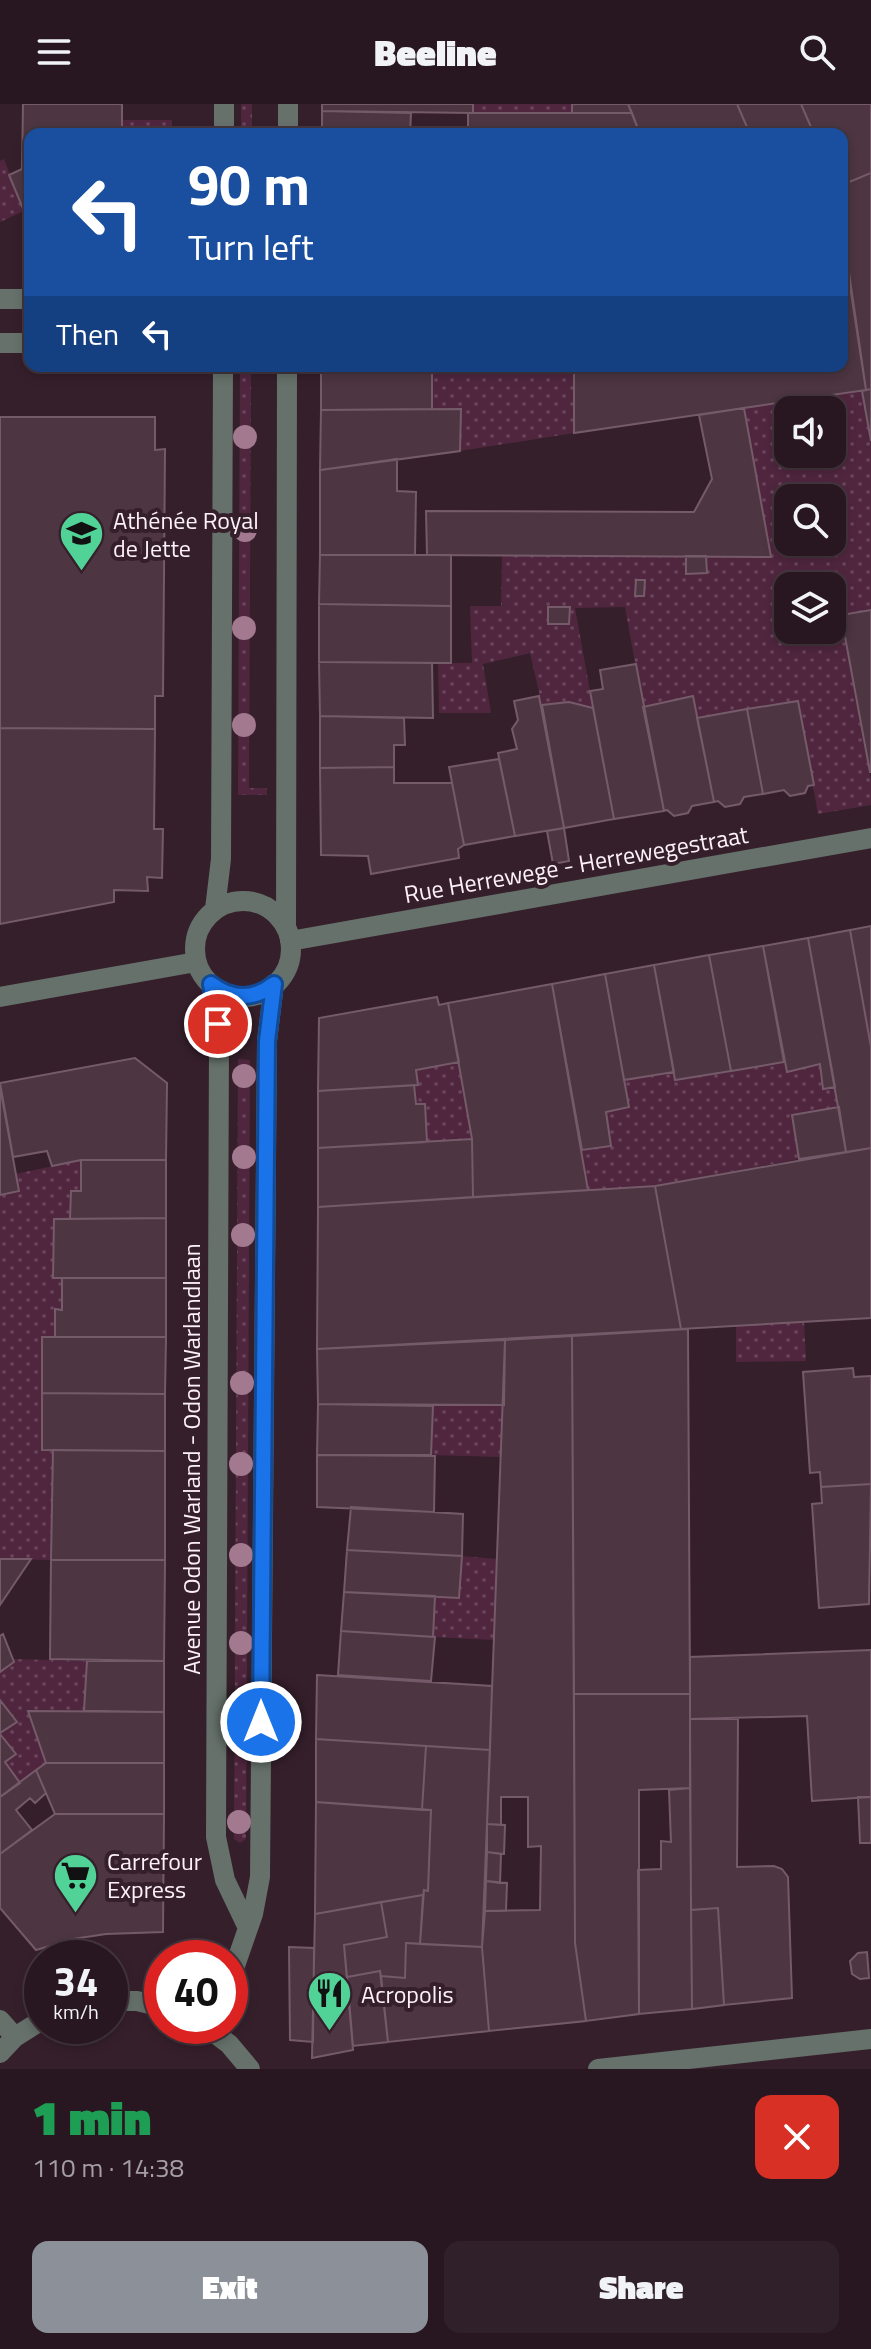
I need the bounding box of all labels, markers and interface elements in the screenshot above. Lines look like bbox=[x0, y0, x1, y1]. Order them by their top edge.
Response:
text: Beeline bbox=[374, 25, 497, 80]
icon: menu bbox=[32, 30, 76, 74]
icon: search bbox=[795, 30, 839, 74]
text: 90 m bbox=[188, 142, 310, 227]
icon: left bbox=[56, 160, 160, 264]
text: Turn left bbox=[188, 219, 314, 274]
text: Then bbox=[56, 311, 119, 357]
icon: left bbox=[135, 312, 179, 356]
map controls bbox=[774, 396, 846, 644]
button: sound bbox=[774, 396, 846, 468]
button: search bbox=[774, 484, 846, 556]
place label: Athénée Royal de Jette bbox=[113, 502, 259, 566]
school or university icon: Athénée Royal de Jette bbox=[58, 510, 106, 573]
button: layers bbox=[774, 572, 846, 644]
street label: Rue Herrewege - Herrewegestraat bbox=[401, 816, 751, 912]
pin bbox=[184, 990, 252, 1058]
icon: arrive bbox=[196, 1002, 240, 1046]
street label: Avenue Odon Warland - Odon Warlandlaan bbox=[173, 1243, 209, 1675]
position arrow bbox=[219, 1680, 303, 1764]
place label: Carrefour Express bbox=[107, 1843, 202, 1907]
supermarket icon: Carrefour Express bbox=[52, 1851, 100, 1914]
speed limit sign: 40 bbox=[144, 1940, 248, 2044]
text: 34 bbox=[54, 1951, 98, 2012]
restaurant icon: Acropolis bbox=[306, 1970, 354, 2033]
place label: Acropolis bbox=[361, 1976, 454, 2012]
text: km/h bbox=[53, 1996, 99, 2027]
text: 1 min bbox=[32, 2081, 151, 2154]
button: close bbox=[755, 2095, 839, 2179]
text: 110 m · 14:38 bbox=[32, 2148, 184, 2187]
button: Exit bbox=[32, 2241, 428, 2333]
button: Share bbox=[444, 2241, 839, 2333]

